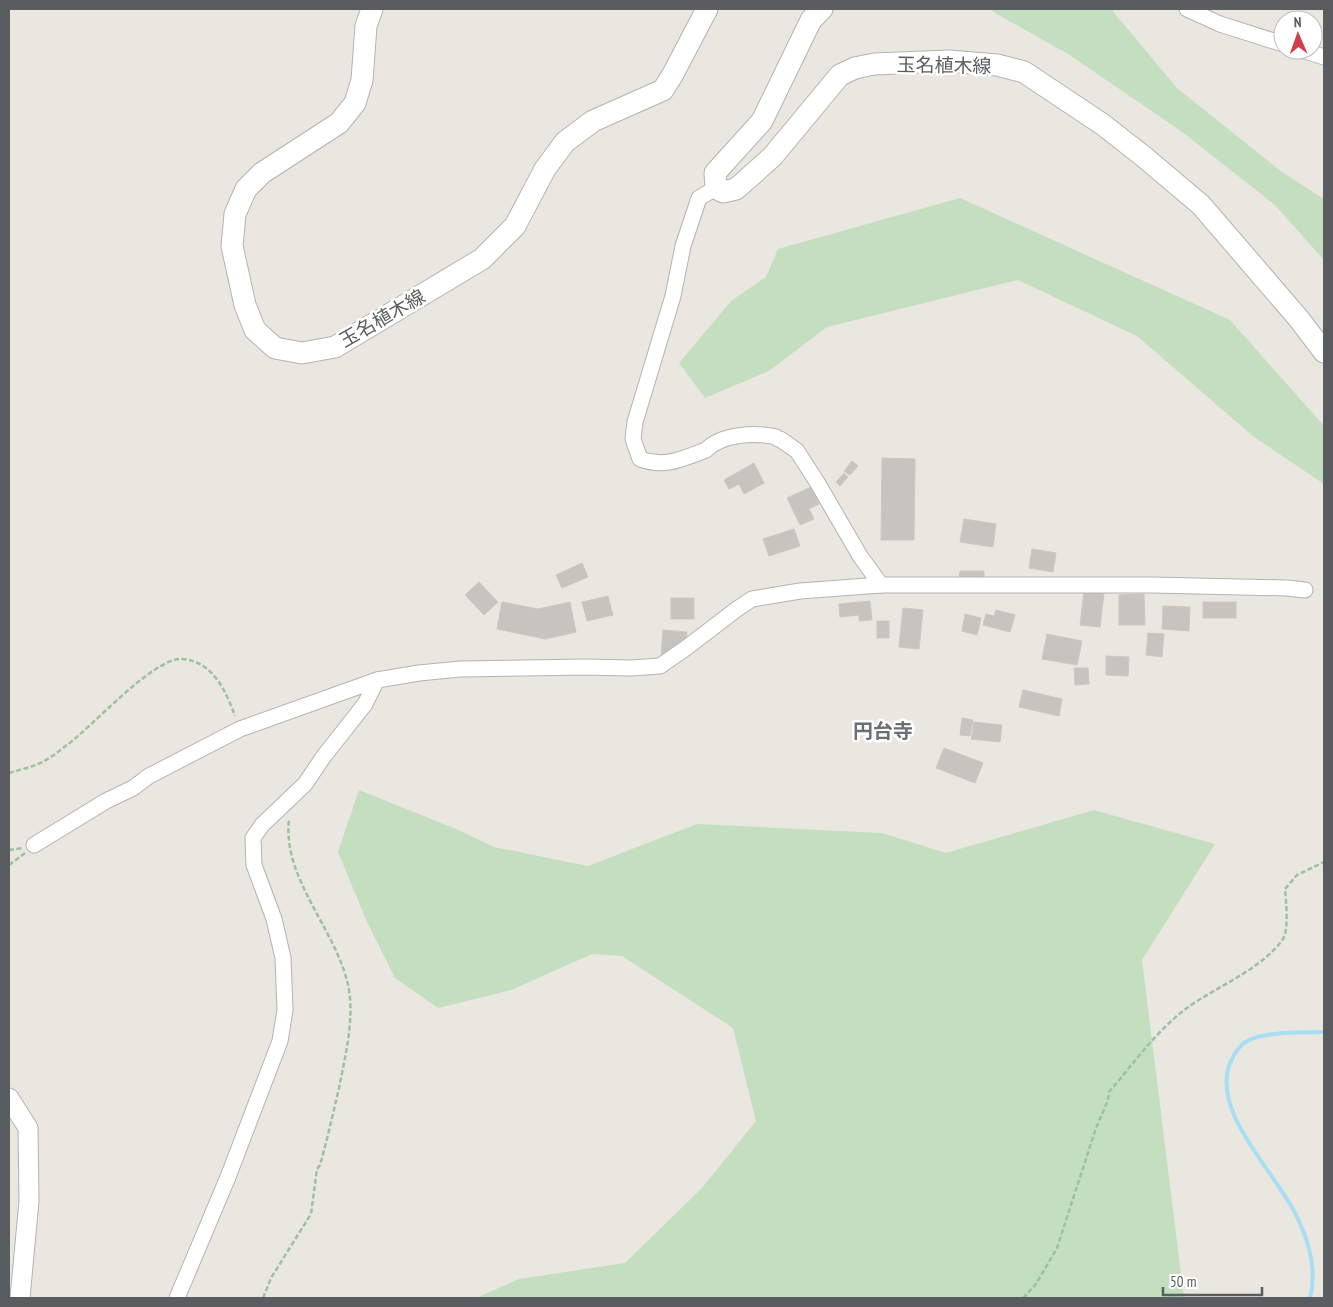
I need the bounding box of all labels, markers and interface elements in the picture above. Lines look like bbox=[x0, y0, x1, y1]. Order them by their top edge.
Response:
north arrow bbox=[1273, 10, 1323, 60]
text: N bbox=[1293, 13, 1302, 31]
street label: 玉名植木線 bbox=[896, 52, 992, 78]
street label: 玉名植木線 bbox=[335, 284, 429, 352]
district label: 円台寺 bbox=[853, 718, 913, 744]
scale bar bbox=[1163, 1264, 1262, 1296]
text: 50 m bbox=[1170, 1272, 1196, 1291]

